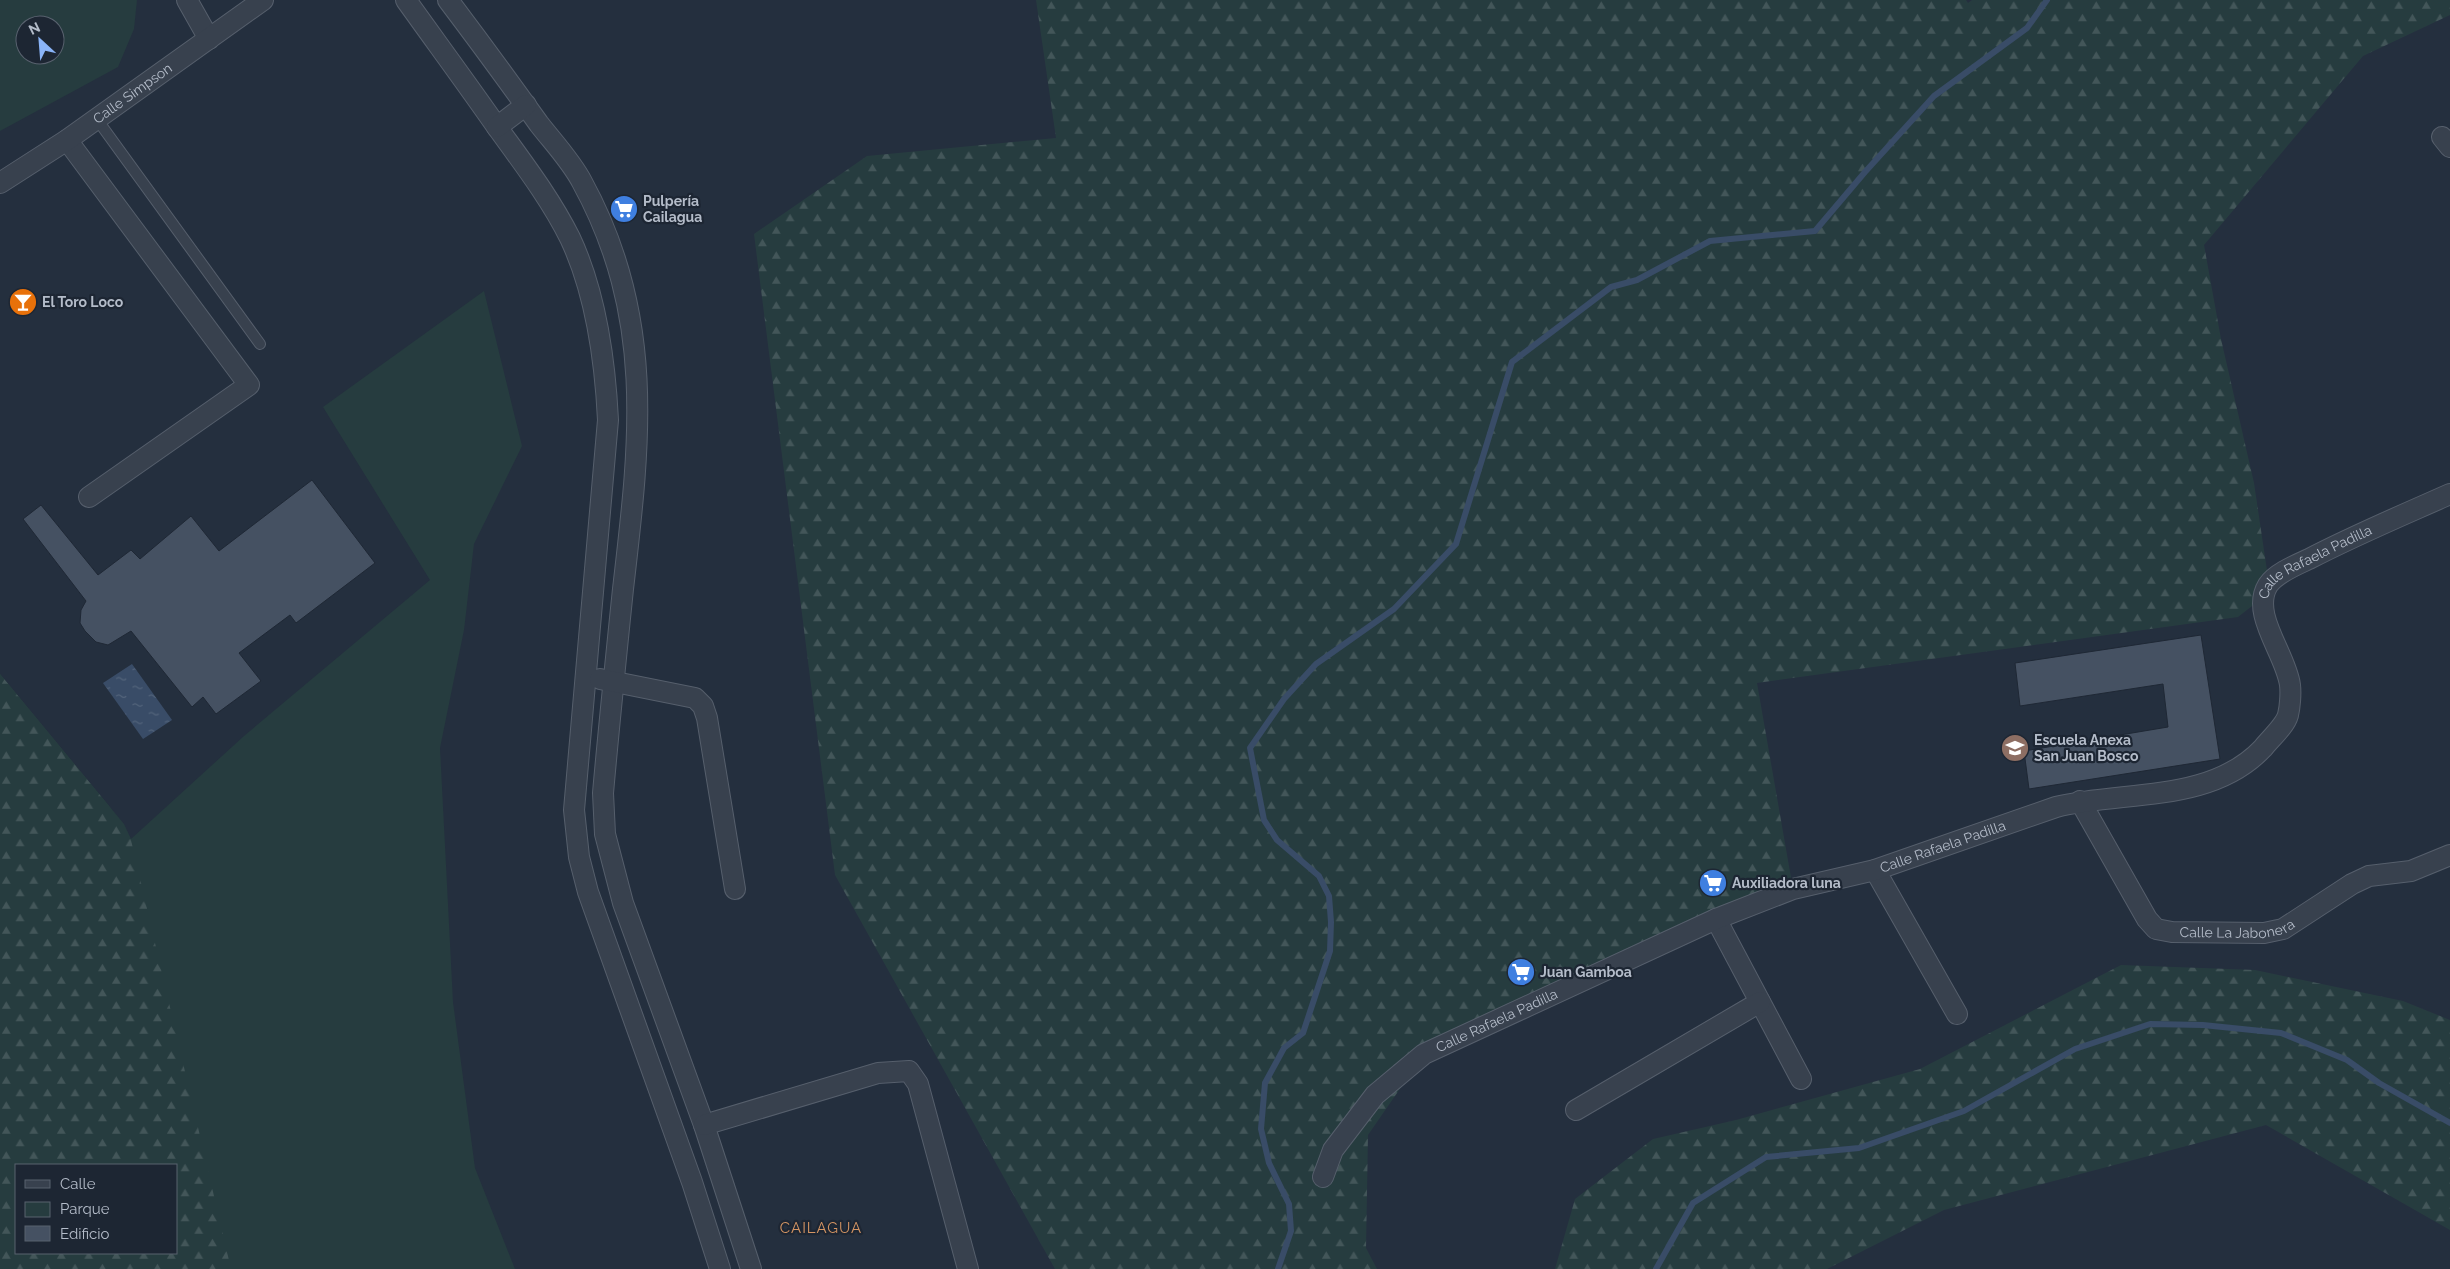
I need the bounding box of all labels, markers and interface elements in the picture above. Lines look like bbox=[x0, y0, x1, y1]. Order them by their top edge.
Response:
north arrow bbox=[15, 15, 65, 65]
text: N bbox=[26, 19, 43, 38]
street label: Calle Simpson bbox=[90, 60, 175, 127]
place label: Pulpería Cailagua bbox=[643, 193, 702, 225]
supermarket icon: Pulpería Cailagua bbox=[609, 194, 639, 224]
bar icon: El Toro Loco bbox=[8, 287, 38, 317]
place label: El Toro Loco bbox=[42, 294, 124, 310]
street label: Calle Rafaela Padilla bbox=[2255, 522, 2374, 600]
place label: Escuela Anexa San Juan Bosco bbox=[2034, 732, 2139, 764]
school or university icon: Escuela Anexa San Juan Bosco bbox=[2000, 733, 2030, 763]
street label: Calle Rafaela Padilla bbox=[1878, 817, 2008, 876]
supermarket icon: Auxiliadora luna bbox=[1698, 868, 1728, 898]
place label: Auxiliadora luna bbox=[1732, 875, 1841, 891]
street label: Calle La Jabonera bbox=[2180, 916, 2297, 941]
supermarket icon: Juan Gamboa bbox=[1506, 957, 1536, 987]
place label: Juan Gamboa bbox=[1540, 964, 1632, 980]
street label: Calle Rafaela Padilla bbox=[1433, 985, 1560, 1055]
legend bbox=[15, 1164, 178, 1254]
text: Calle bbox=[60, 1175, 96, 1193]
text: Parque bbox=[60, 1200, 110, 1218]
district label: CAILAGUA bbox=[780, 1219, 862, 1237]
text: Edificio bbox=[60, 1225, 110, 1243]

